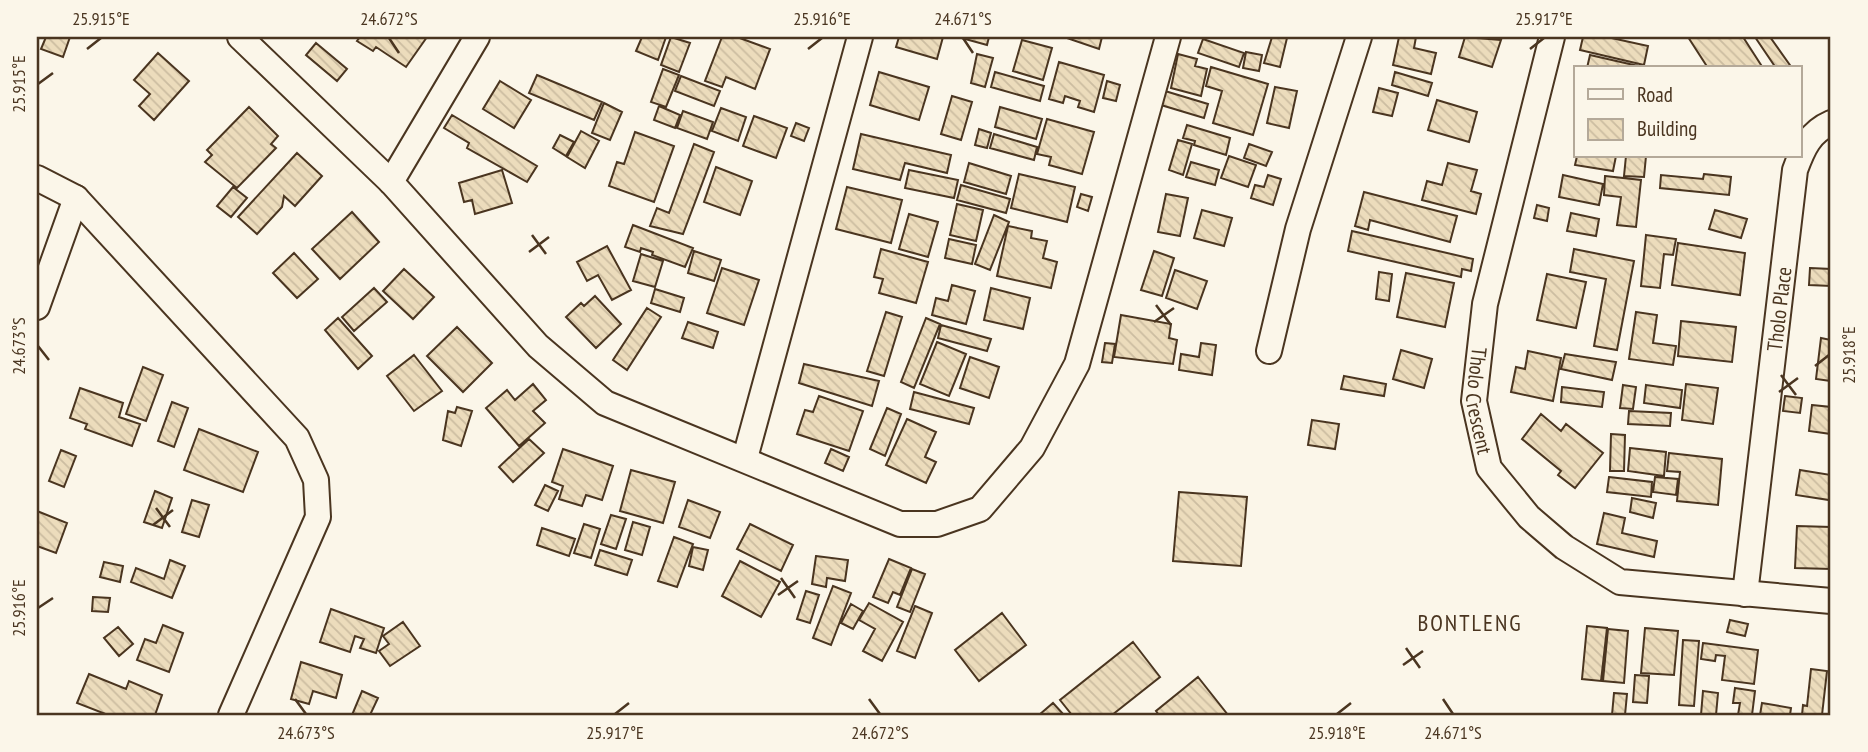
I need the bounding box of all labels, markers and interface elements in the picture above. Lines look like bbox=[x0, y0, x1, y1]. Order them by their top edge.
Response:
text: 25.915°E bbox=[72, 7, 130, 30]
text: 24.672°S bbox=[360, 7, 418, 30]
text: 25.916°E bbox=[793, 7, 851, 30]
text: 24.671°S bbox=[934, 7, 992, 30]
text: 25.917°E bbox=[1515, 7, 1573, 30]
text: 25.915°E bbox=[7, 55, 30, 113]
legend bbox=[1574, 66, 1801, 158]
text: Road bbox=[1637, 81, 1673, 108]
text: Building bbox=[1637, 115, 1697, 142]
street label: Tholo Place bbox=[1760, 265, 1797, 353]
text: 24.673°S bbox=[7, 317, 30, 375]
text: 25.918°E bbox=[1837, 326, 1860, 384]
street label: Tholo Crescent bbox=[1460, 346, 1499, 457]
text: 25.916°E bbox=[7, 579, 30, 637]
district label: BONTLENG bbox=[1417, 608, 1523, 637]
text: 24.673°S bbox=[277, 721, 335, 744]
text: 25.917°E bbox=[586, 721, 644, 744]
text: 24.672°S bbox=[851, 721, 909, 744]
text: 25.918°E bbox=[1308, 721, 1366, 744]
text: 24.671°S bbox=[1424, 721, 1482, 744]

